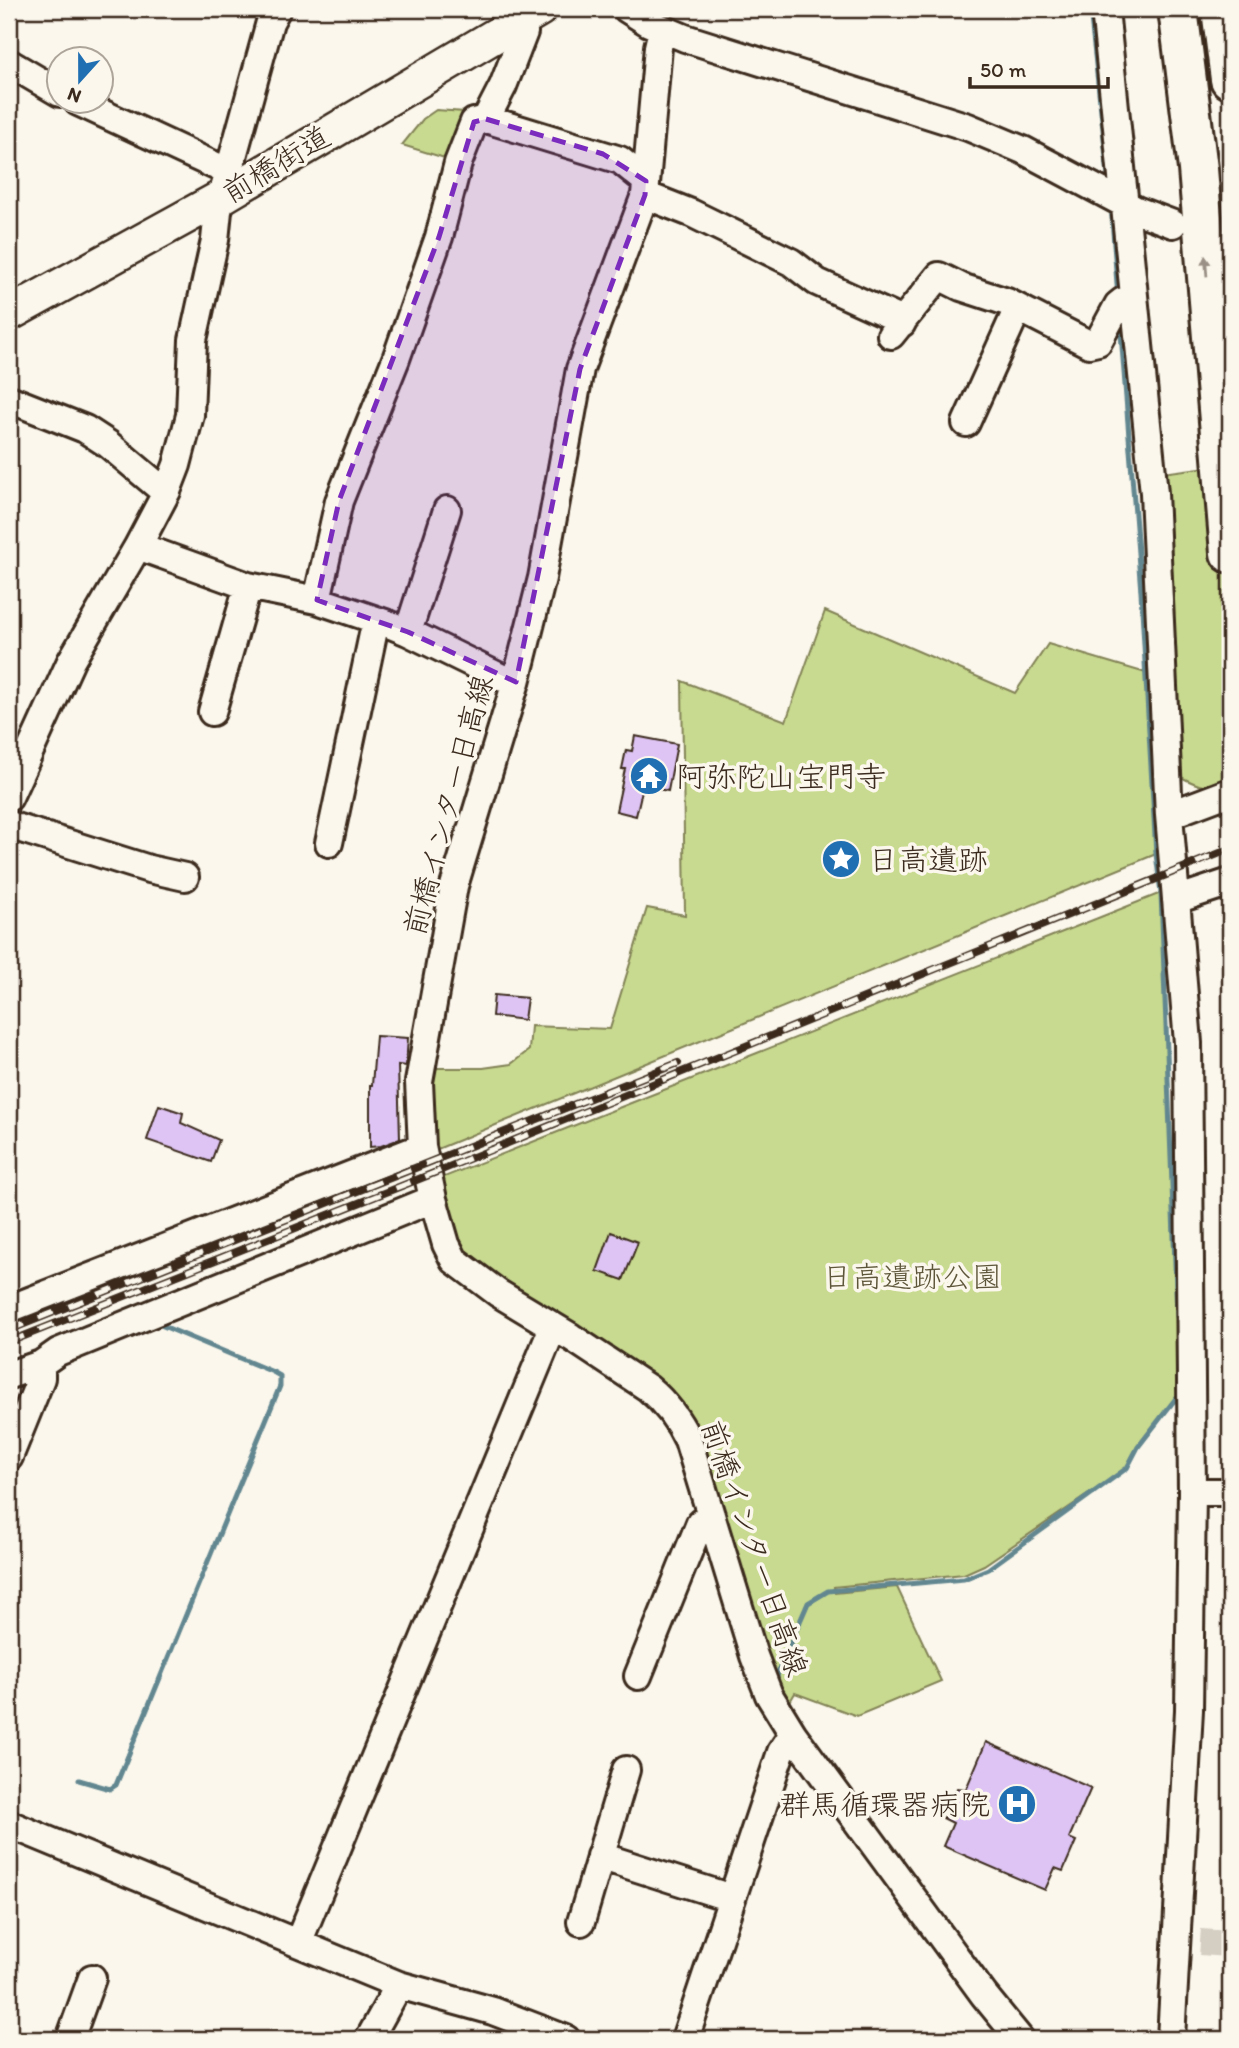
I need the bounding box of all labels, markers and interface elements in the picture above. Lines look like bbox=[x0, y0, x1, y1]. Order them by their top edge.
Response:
north arrow bbox=[46, 46, 116, 116]
scale bar bbox=[970, 46, 1108, 90]
text: 50 m bbox=[980, 57, 1027, 82]
text: N bbox=[64, 82, 84, 108]
street label: 前橋街道 bbox=[215, 117, 337, 211]
one-way arrow bbox=[1200, 255, 1211, 277]
street label: 前橋インター日高線 bbox=[395, 670, 501, 940]
temple icon: 阿弥陀山宝門寺 bbox=[628, 755, 670, 797]
place label: 阿弥陀山宝門寺 bbox=[676, 758, 886, 795]
place icon: 日高遺跡 bbox=[820, 838, 862, 880]
place label: 日高遺跡 bbox=[868, 841, 988, 878]
park label: 日高遺跡公園 bbox=[822, 1258, 1002, 1295]
street label: 前橋インター日高線 bbox=[694, 1415, 816, 1681]
hospital icon: 群馬循環器病院 bbox=[996, 1783, 1038, 1825]
place label: 群馬循環器病院 bbox=[780, 1786, 990, 1823]

